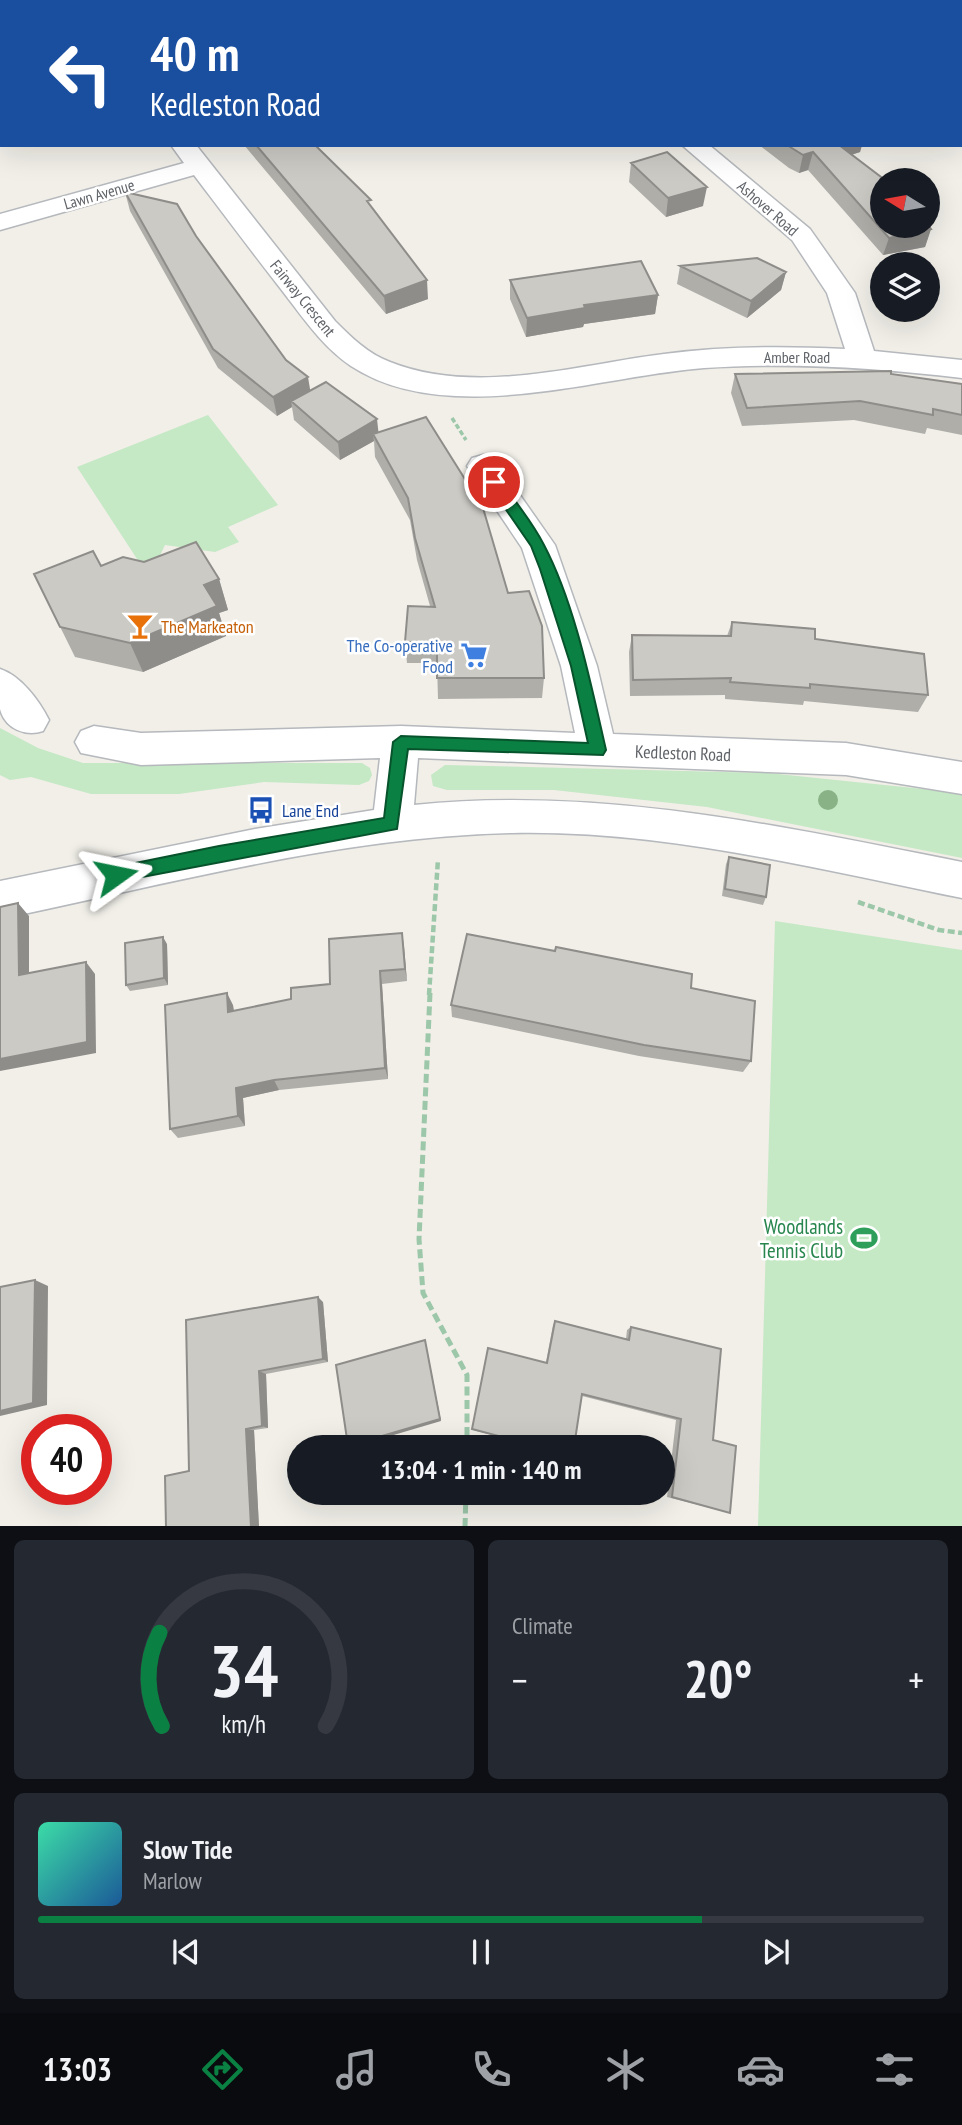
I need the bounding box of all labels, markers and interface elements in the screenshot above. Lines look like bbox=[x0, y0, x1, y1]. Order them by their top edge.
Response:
text: 40 m bbox=[150, 21, 239, 85]
icon: left bbox=[35, 28, 126, 119]
text: Kedleston Road bbox=[150, 83, 321, 125]
north arrow bbox=[870, 168, 940, 238]
map controls bbox=[870, 168, 940, 322]
street label: Lawn Avenue bbox=[61, 174, 137, 214]
street label: Ashover Road bbox=[733, 176, 803, 240]
button: layers bbox=[870, 252, 940, 322]
street label: Fairway Crescent bbox=[266, 256, 340, 341]
street label: Amber Road bbox=[764, 347, 830, 367]
pin bbox=[464, 452, 524, 512]
icon: arrive bbox=[475, 463, 513, 501]
bar icon: The Markeaton bbox=[125, 611, 155, 641]
place label: The Markeaton bbox=[161, 615, 254, 638]
place label: The Co-operative Food bbox=[347, 634, 453, 678]
supermarket icon: The Co-operative Food bbox=[459, 640, 489, 670]
street label: Kedleston Road bbox=[635, 740, 731, 766]
bus stop icon: Lane End bbox=[246, 795, 276, 825]
place label: Lane End bbox=[282, 799, 339, 822]
position arrow bbox=[79, 838, 153, 912]
place label: Woodlands Tennis Club bbox=[760, 1213, 843, 1264]
sports icon: Woodlands Tennis Club bbox=[849, 1223, 879, 1253]
speed limit sign: 40 bbox=[21, 1414, 112, 1505]
text: 13:04 · 1 min · 140 m bbox=[381, 1453, 581, 1486]
text: Climate bbox=[512, 1611, 573, 1640]
text: 34 bbox=[209, 1622, 279, 1716]
text: 20° bbox=[684, 1645, 752, 1712]
text: − bbox=[512, 1655, 528, 1704]
text: + bbox=[908, 1655, 924, 1704]
text: km/h bbox=[222, 1707, 266, 1739]
text: Slow Tide bbox=[143, 1833, 233, 1866]
text: Marlow bbox=[143, 1866, 202, 1895]
icon: previous bbox=[167, 1933, 205, 1971]
icon: pause bbox=[462, 1933, 500, 1971]
icon: next bbox=[757, 1933, 795, 1971]
icon: directions bbox=[198, 2045, 247, 2094]
icon: music bbox=[332, 2045, 381, 2094]
icon: phone bbox=[467, 2045, 516, 2094]
icon: climate bbox=[601, 2045, 650, 2094]
icon: car bbox=[736, 2045, 785, 2094]
icon: filters bbox=[870, 2045, 919, 2094]
text: 13:03 bbox=[43, 2048, 112, 2090]

